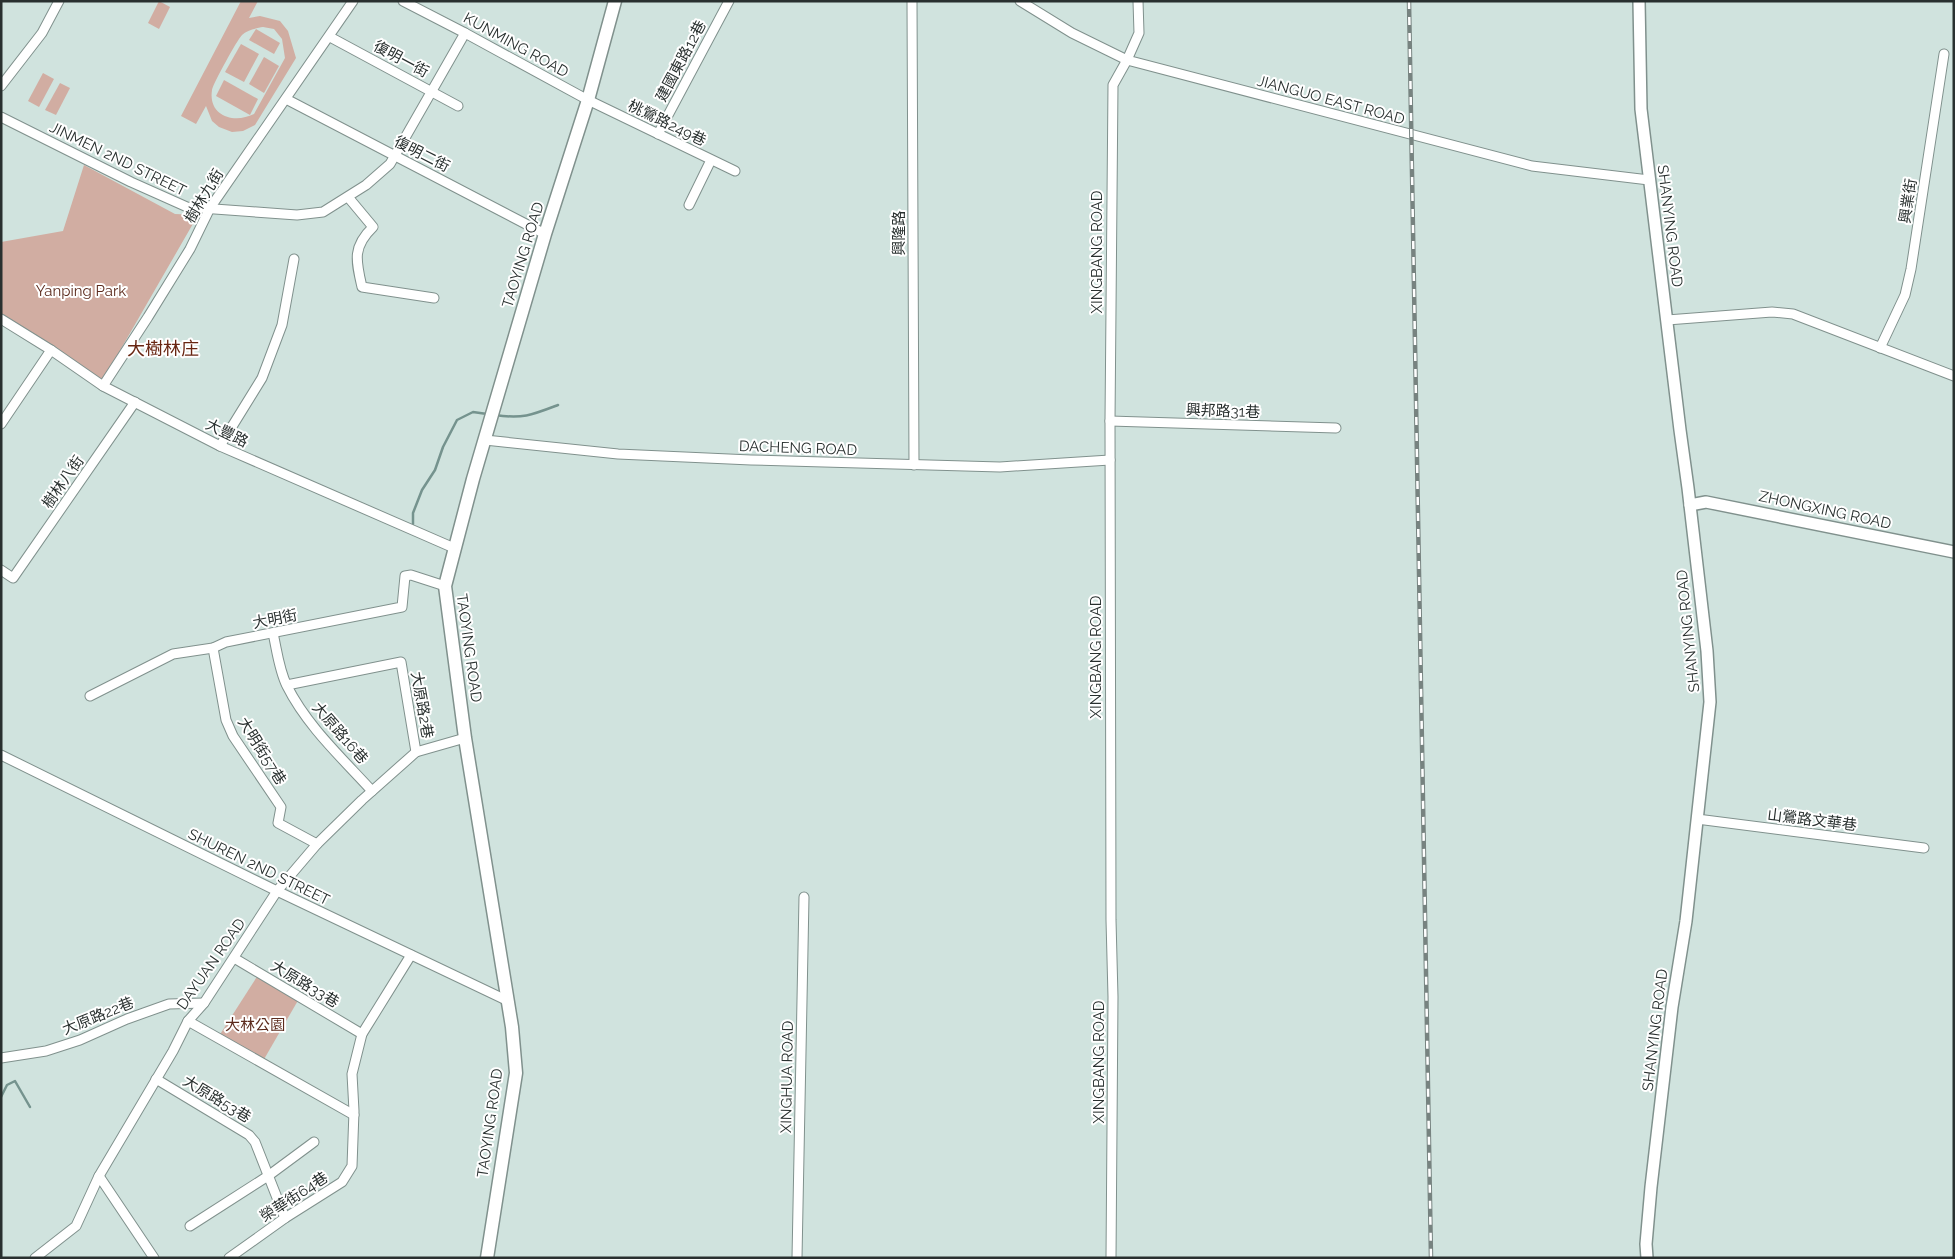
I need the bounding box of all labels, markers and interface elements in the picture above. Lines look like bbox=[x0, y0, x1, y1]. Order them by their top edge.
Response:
street label: KUNMING ROAD bbox=[460, 9, 572, 81]
street label: 建國東路12巷 bbox=[652, 17, 710, 105]
street label: 復明一街 bbox=[370, 37, 432, 81]
street label: JIANGUO EAST ROAD bbox=[1255, 72, 1407, 128]
street label: 桃鶯路249巷 bbox=[625, 96, 709, 150]
street label: JINMEN 2ND STREET bbox=[47, 118, 189, 200]
street label: 復明二街 bbox=[391, 132, 453, 176]
street label: SHANYING ROAD bbox=[1654, 164, 1686, 288]
street label: 樹林九街 bbox=[181, 166, 227, 226]
street label: 興業街 bbox=[1896, 177, 1920, 225]
street label: XINGBANG ROAD bbox=[1088, 190, 1106, 314]
street label: TAOYING ROAD bbox=[498, 200, 548, 310]
street label: 興隆路 bbox=[890, 210, 908, 256]
park label: Yanping Park bbox=[36, 282, 126, 300]
district label: 大樹林庄 bbox=[127, 338, 199, 359]
street label: 興邦路31巷 bbox=[1185, 401, 1261, 421]
street label: 大豐路 bbox=[203, 415, 251, 451]
street label: DACHENG ROAD bbox=[739, 437, 858, 459]
street label: 樹林八街 bbox=[38, 452, 88, 512]
street label: ZHONGXING ROAD bbox=[1757, 487, 1893, 533]
street label: SHANYING ROAD bbox=[1673, 569, 1703, 693]
street label: TAOYING ROAD bbox=[452, 592, 486, 704]
street label: XINGBANG ROAD bbox=[1087, 595, 1105, 719]
street label: 大明街 bbox=[251, 606, 299, 632]
street label: 大原路2巷 bbox=[407, 670, 437, 740]
street label: 大原路16巷 bbox=[308, 699, 372, 767]
street label: 大明街57巷 bbox=[234, 714, 290, 788]
street label: 山鶯路文華巷 bbox=[1766, 806, 1858, 834]
street label: SHUREN 2ND STREET bbox=[185, 825, 333, 909]
street label: DAYUAN ROAD bbox=[173, 915, 249, 1013]
street label: 大原路33巷 bbox=[268, 957, 342, 1011]
street label: SHANYING ROAD bbox=[1639, 968, 1671, 1092]
street label: 大原路22巷 bbox=[60, 993, 136, 1039]
street label: XINGBANG ROAD bbox=[1090, 1000, 1108, 1124]
park label: 大林公園 bbox=[225, 1016, 285, 1034]
street label: XINGHUA ROAD bbox=[777, 1020, 797, 1133]
street label: TAOYING ROAD bbox=[473, 1067, 507, 1179]
street label: 大原路53巷 bbox=[180, 1072, 254, 1126]
street label: 榮華街64巷 bbox=[257, 1168, 331, 1226]

